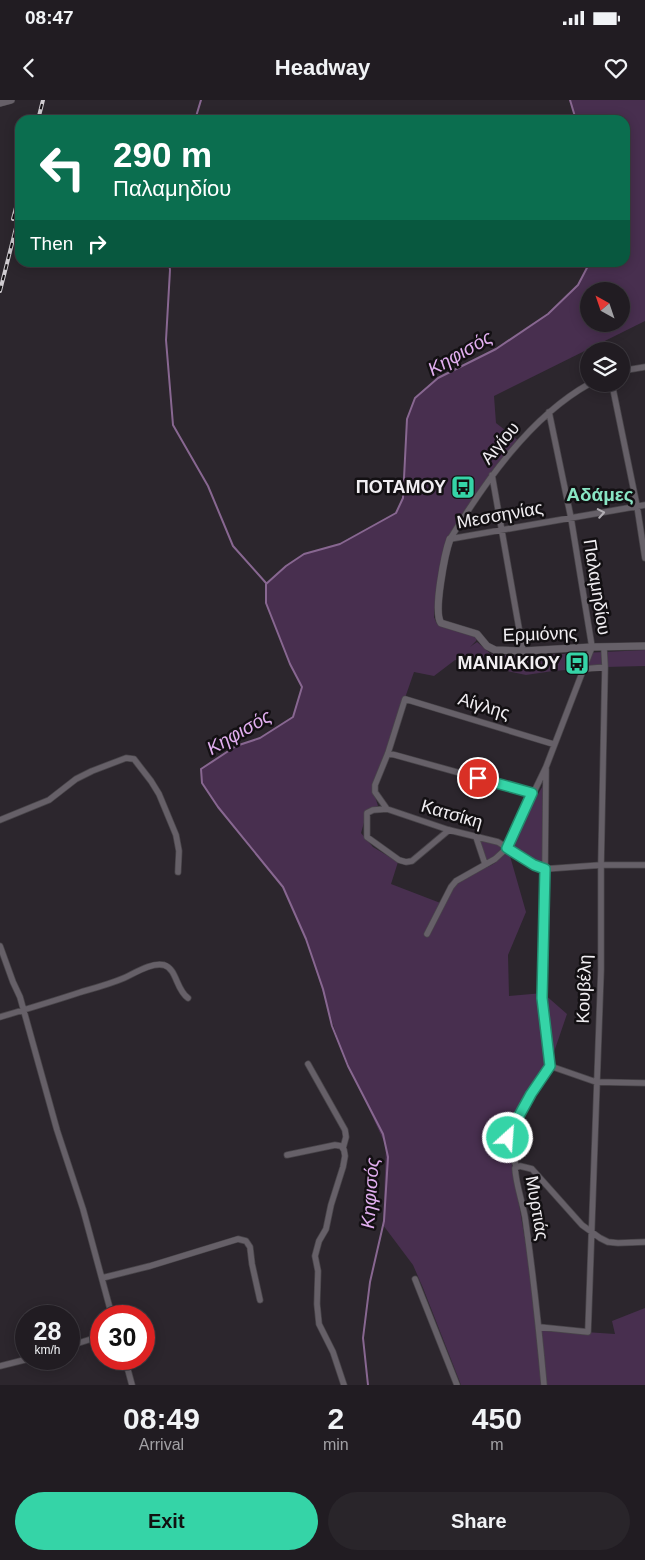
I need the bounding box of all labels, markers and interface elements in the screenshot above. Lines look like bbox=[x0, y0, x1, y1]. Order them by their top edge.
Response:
text: 08:47 bbox=[25, 7, 74, 28]
icon: back bbox=[15, 54, 43, 82]
icon: heart bbox=[602, 54, 630, 82]
text: Headway bbox=[275, 55, 370, 80]
icon: left bbox=[30, 135, 95, 200]
text: 290 m bbox=[113, 135, 212, 174]
text: Παλαμηδίου bbox=[113, 176, 231, 201]
icon: right bbox=[83, 230, 111, 258]
text: Then bbox=[30, 233, 73, 254]
north arrow bbox=[580, 282, 630, 332]
map controls bbox=[580, 282, 630, 392]
water label: Κηφισός bbox=[424, 326, 497, 380]
button: layers bbox=[580, 342, 630, 392]
street label: Αιγίου bbox=[477, 418, 523, 468]
bus stop icon: ΠΟΤΑΜΟΥ bbox=[450, 474, 476, 500]
place label: ΠΟΤΑΜΟΥ bbox=[356, 477, 446, 497]
district label: Αδάμες bbox=[566, 484, 634, 505]
street label: Μεσσηνίας bbox=[455, 498, 545, 532]
one-way arrow bbox=[597, 508, 605, 518]
street label: Παλαμηδίου bbox=[580, 538, 614, 636]
street label: Ερμιόνης bbox=[503, 623, 578, 645]
bus stop icon: ΜΑΝΙΑΚΙΟΥ bbox=[564, 650, 590, 676]
place label: ΜΑΝΙΑΚΙΟΥ bbox=[458, 653, 560, 673]
street label: Αίγλης bbox=[456, 689, 512, 723]
water label: Κηφισός bbox=[203, 705, 276, 759]
pin bbox=[457, 757, 499, 799]
icon: arrive bbox=[464, 764, 492, 792]
street label: Κατσίκη bbox=[419, 796, 485, 832]
street label: Κουβέλη bbox=[573, 954, 595, 1024]
position arrow bbox=[481, 1111, 533, 1163]
water label: Κηφισός bbox=[357, 1156, 383, 1229]
street label: Μυρτιάς bbox=[522, 1174, 553, 1242]
speed limit sign: 30 bbox=[90, 1305, 155, 1370]
text: 28 bbox=[34, 1317, 61, 1345]
text: km/h bbox=[34, 1343, 61, 1357]
text: 08:49 bbox=[123, 1402, 200, 1435]
text: 2 bbox=[327, 1402, 344, 1435]
text: 450 bbox=[472, 1402, 522, 1435]
text: Arrival bbox=[139, 1436, 184, 1453]
text: min bbox=[323, 1436, 349, 1453]
text: m bbox=[490, 1436, 503, 1453]
button: Exit bbox=[15, 1492, 318, 1550]
button: Share bbox=[328, 1492, 630, 1550]

